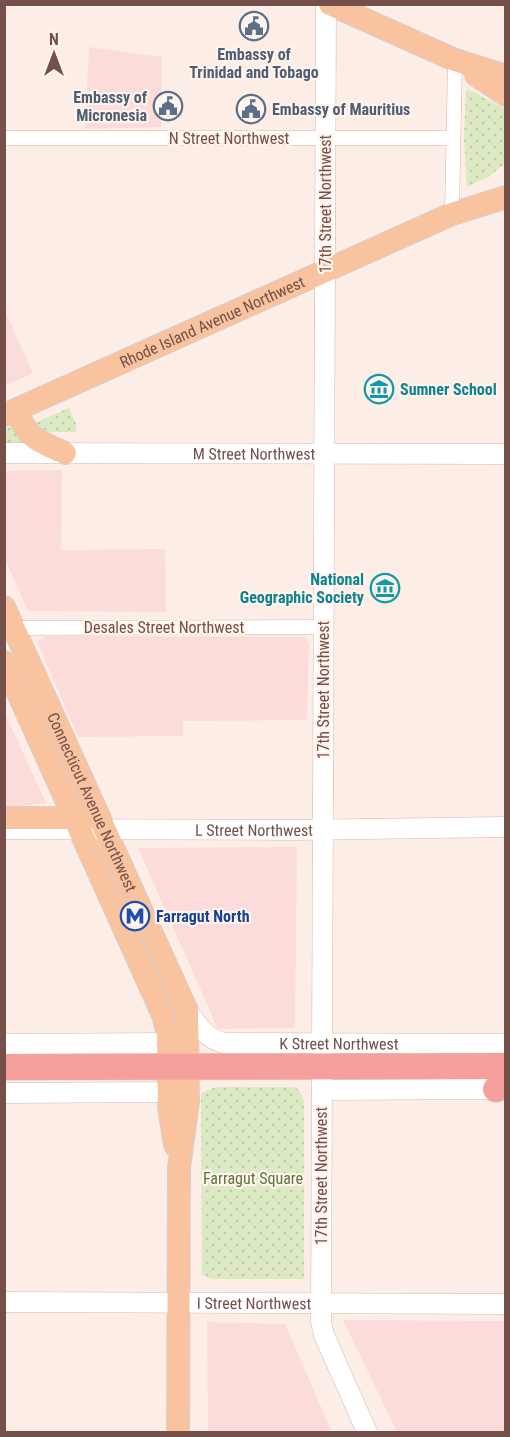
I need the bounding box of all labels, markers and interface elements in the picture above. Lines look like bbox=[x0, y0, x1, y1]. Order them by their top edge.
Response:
public building icon: Embassy of Trinidad and Tobago bbox=[238, 10, 270, 42]
north arrow bbox=[24, 24, 84, 84]
text: N bbox=[49, 30, 59, 49]
place label: Embassy of Trinidad and Tobago bbox=[189, 45, 319, 82]
place label: Embassy of Micronesia bbox=[73, 88, 148, 125]
public building icon: Embassy of Micronesia bbox=[152, 90, 184, 122]
public building icon: Embassy of Mauritius bbox=[235, 93, 267, 125]
place label: Embassy of Mauritius bbox=[272, 100, 410, 119]
street label: N Street Northwest bbox=[169, 129, 289, 148]
street label: 17th Street Northwest bbox=[316, 134, 335, 273]
street label: Rhode Island Avenue Northwest bbox=[117, 272, 308, 372]
museum icon: Sumner School bbox=[363, 373, 395, 405]
place label: Sumner School bbox=[400, 380, 497, 399]
street label: M Street Northwest bbox=[193, 444, 316, 464]
place label: National Geographic Society bbox=[240, 570, 364, 607]
museum icon: National Geographic Society bbox=[369, 572, 401, 604]
street label: Desales Street Northwest bbox=[84, 618, 245, 637]
street label: 17th Street Northwest bbox=[314, 620, 333, 759]
street label: Connecticut Avenue Northwest bbox=[43, 709, 141, 895]
street label: L Street Northwest bbox=[195, 821, 313, 840]
metro station icon: Farragut North bbox=[119, 900, 151, 932]
place label: Farragut North bbox=[156, 907, 250, 926]
street label: K Street Northwest bbox=[279, 1034, 399, 1054]
street label: 17th Street Northwest bbox=[312, 1106, 331, 1245]
park label: Farragut Square bbox=[203, 1169, 303, 1188]
street label: I Street Northwest bbox=[197, 1294, 312, 1313]

